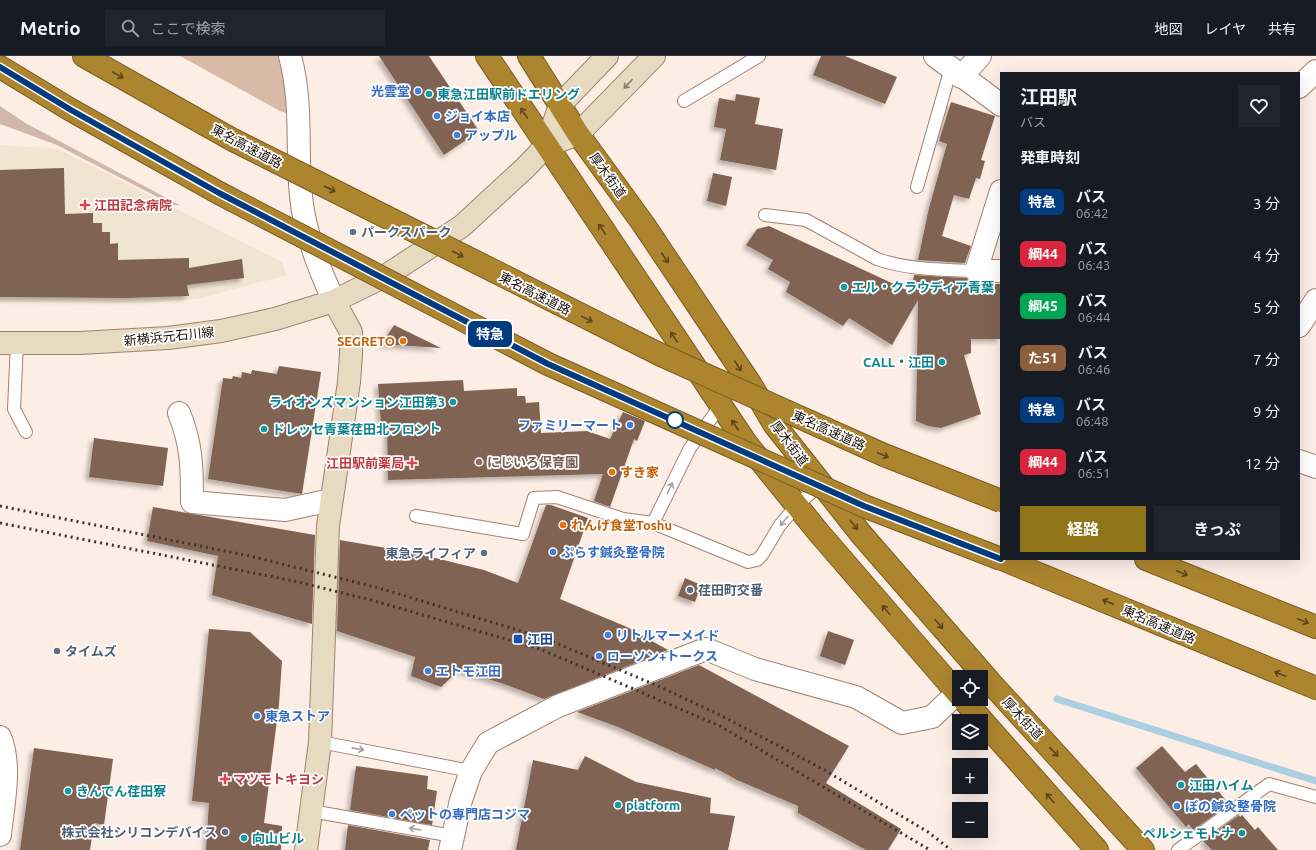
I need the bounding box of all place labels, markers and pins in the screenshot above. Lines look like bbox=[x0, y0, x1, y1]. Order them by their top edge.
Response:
place label: 光雲堂 bbox=[371, 84, 410, 98]
marker: 光雲堂 bbox=[413, 86, 423, 96]
place label: 東急江田駅前ドエリング bbox=[437, 87, 580, 101]
marker: 東急江田駅前ドエリング bbox=[424, 89, 434, 99]
place label: ジョイ本店 bbox=[445, 109, 510, 123]
marker: ジョイ本店 bbox=[432, 111, 442, 121]
place label: アップル bbox=[465, 128, 517, 142]
marker: アップル bbox=[452, 130, 462, 140]
place label: 江田記念病院 bbox=[94, 198, 172, 212]
marker: 江田記念病院 bbox=[79, 199, 91, 211]
place label: パークスパーク bbox=[361, 225, 452, 239]
marker: パークスパーク bbox=[348, 227, 358, 237]
place label: エル・クラウディア青葉 bbox=[852, 280, 994, 294]
marker: エル・クラウディア青葉 bbox=[839, 282, 849, 292]
place label: SEGRETO bbox=[337, 334, 395, 348]
marker: SEGRETO bbox=[398, 336, 408, 346]
place label: CALL・江田 bbox=[863, 355, 934, 369]
marker: CALL・江田 bbox=[937, 357, 947, 367]
place label: ライオンズマンション江田第3 bbox=[269, 395, 445, 409]
marker: ライオンズマンション江田第3 bbox=[448, 397, 458, 407]
unlabelled marker bbox=[666, 411, 684, 429]
place label: ファミリーマート bbox=[518, 418, 622, 432]
marker: ファミリーマート bbox=[625, 420, 635, 430]
place label: ドレッセ青葉荏田北フロント bbox=[272, 422, 441, 436]
marker: ドレッセ青葉荏田北フロント bbox=[259, 424, 269, 434]
place label: にじいろ保育園 bbox=[487, 455, 578, 469]
place label: 江田駅前薬局 bbox=[326, 456, 404, 470]
marker: にじいろ保育園 bbox=[474, 457, 484, 467]
marker: 江田駅前薬局 bbox=[407, 458, 417, 468]
place label: すき家 bbox=[620, 465, 659, 479]
marker: すき家 bbox=[607, 467, 617, 477]
place label: れんげ食堂Toshu bbox=[571, 518, 672, 532]
marker: れんげ食堂Toshu bbox=[558, 520, 568, 530]
place label: ぷらす鍼灸整骨院 bbox=[561, 545, 665, 559]
place label: 東急ライフィア bbox=[385, 546, 476, 560]
marker: ぷらす鍼灸整骨院 bbox=[548, 547, 558, 557]
marker: 東急ライフィア bbox=[479, 548, 489, 558]
place label: 荏田町交番 bbox=[698, 583, 763, 597]
marker: 荏田町交番 bbox=[685, 585, 695, 595]
place label: リトルマーメイド bbox=[616, 628, 719, 642]
marker: リトルマーメイド bbox=[603, 630, 613, 640]
place label: 江田 bbox=[527, 632, 553, 646]
marker: 江田 bbox=[512, 633, 524, 645]
place label: タイムズ bbox=[65, 644, 117, 658]
marker: タイムズ bbox=[52, 646, 62, 656]
place label: ローソン+トークス bbox=[607, 649, 718, 663]
marker: ローソン+トークス bbox=[594, 651, 604, 661]
place label: エトモ江田 bbox=[436, 664, 501, 678]
marker: エトモ江田 bbox=[423, 666, 433, 676]
place label: 東急ストア bbox=[265, 709, 330, 723]
marker: 東急ストア bbox=[252, 711, 262, 721]
place label: マツモトキヨシ bbox=[233, 772, 324, 786]
marker: マツモトキヨシ bbox=[220, 774, 230, 784]
place label: 江田ハイム bbox=[1189, 778, 1253, 792]
marker: 江田ハイム bbox=[1176, 780, 1186, 790]
place label: きんでん荏田寮 bbox=[76, 784, 166, 798]
marker: きんでん荏田寮 bbox=[63, 786, 73, 796]
place label: platform bbox=[626, 798, 680, 812]
place label: ぽの鍼灸整骨院 bbox=[1185, 799, 1276, 813]
marker: platform bbox=[613, 800, 623, 810]
marker: ぽの鍼灸整骨院 bbox=[1172, 801, 1182, 811]
place label: ペットの専門店コジマ bbox=[400, 807, 530, 821]
marker: ペットの専門店コジマ bbox=[387, 809, 397, 819]
place label: 株式会社シリコンデバイス bbox=[61, 825, 217, 839]
place label: ペルシェモトナ bbox=[1143, 826, 1234, 840]
marker: 株式会社シリコンデバイス bbox=[220, 827, 230, 837]
marker: ペルシェモトナ bbox=[1237, 828, 1247, 838]
place label: 向山ビル bbox=[252, 831, 304, 845]
marker: 向山ビル bbox=[239, 833, 249, 843]

